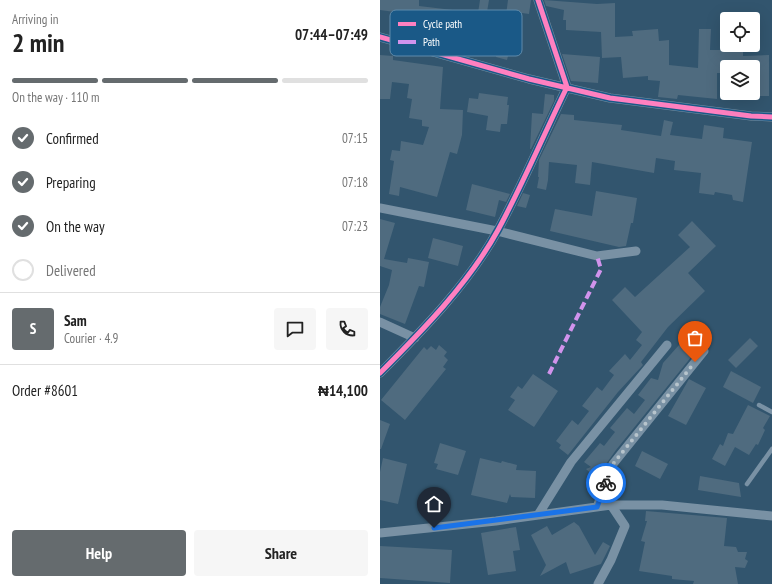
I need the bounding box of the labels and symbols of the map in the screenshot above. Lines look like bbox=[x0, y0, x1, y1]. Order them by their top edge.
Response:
legend bbox=[390, 10, 522, 56]
text: Cycle path bbox=[423, 17, 462, 31]
text: Path bbox=[423, 35, 440, 49]
pin bbox=[678, 321, 712, 362]
courier bbox=[586, 463, 626, 503]
pin bbox=[417, 487, 451, 528]

